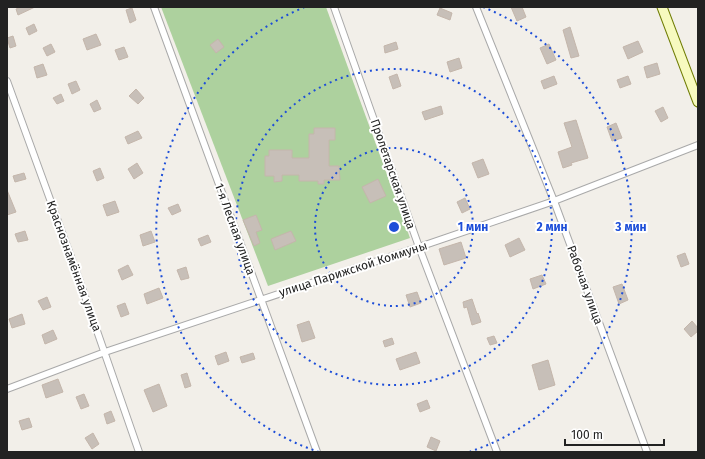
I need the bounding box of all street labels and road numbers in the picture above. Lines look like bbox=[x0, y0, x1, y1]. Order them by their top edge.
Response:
street label: Пролетарская улица bbox=[368, 117, 418, 231]
street label: 1-я Лесная улица bbox=[212, 181, 258, 277]
street label: Краснознамённая улица bbox=[44, 199, 104, 333]
street label: улица Парижской Коммуны bbox=[277, 238, 429, 300]
street label: Рабочая улица bbox=[564, 244, 606, 326]

